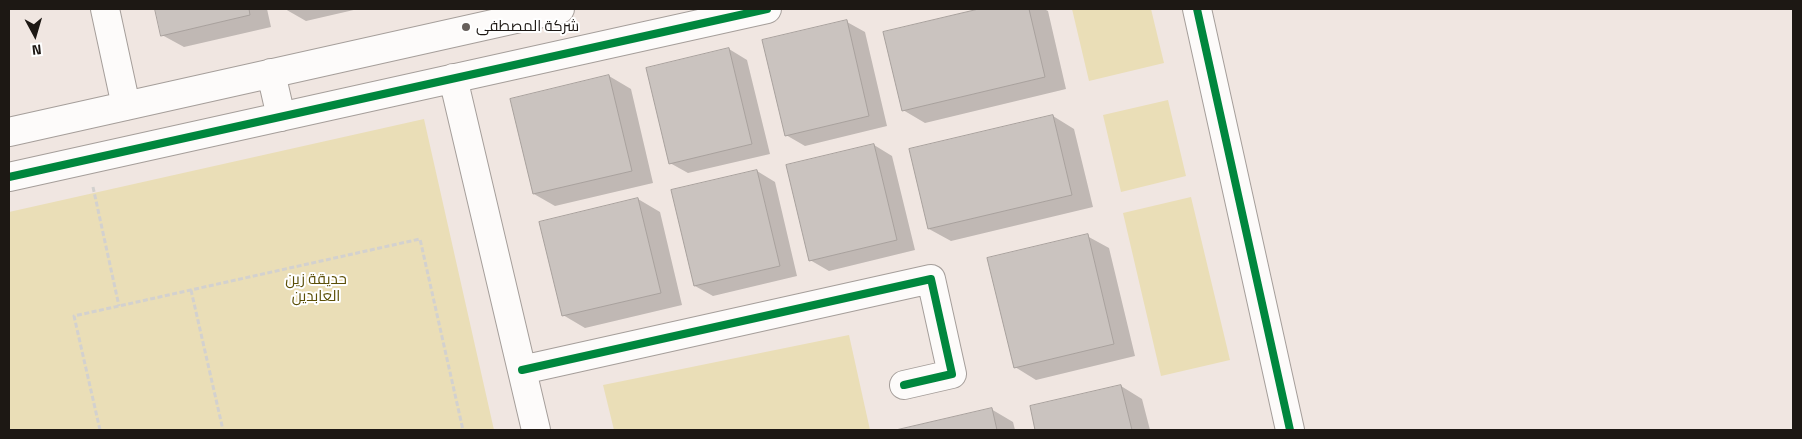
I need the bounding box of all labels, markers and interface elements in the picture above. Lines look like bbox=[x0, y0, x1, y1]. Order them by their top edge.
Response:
north arrow bbox=[10, 10, 60, 60]
place label: شركة المصطفى bbox=[476, 18, 579, 36]
marker: شركة المصطفى bbox=[460, 21, 472, 33]
text: N bbox=[31, 39, 43, 61]
park label: حديقة زين العابدين bbox=[285, 271, 347, 306]

